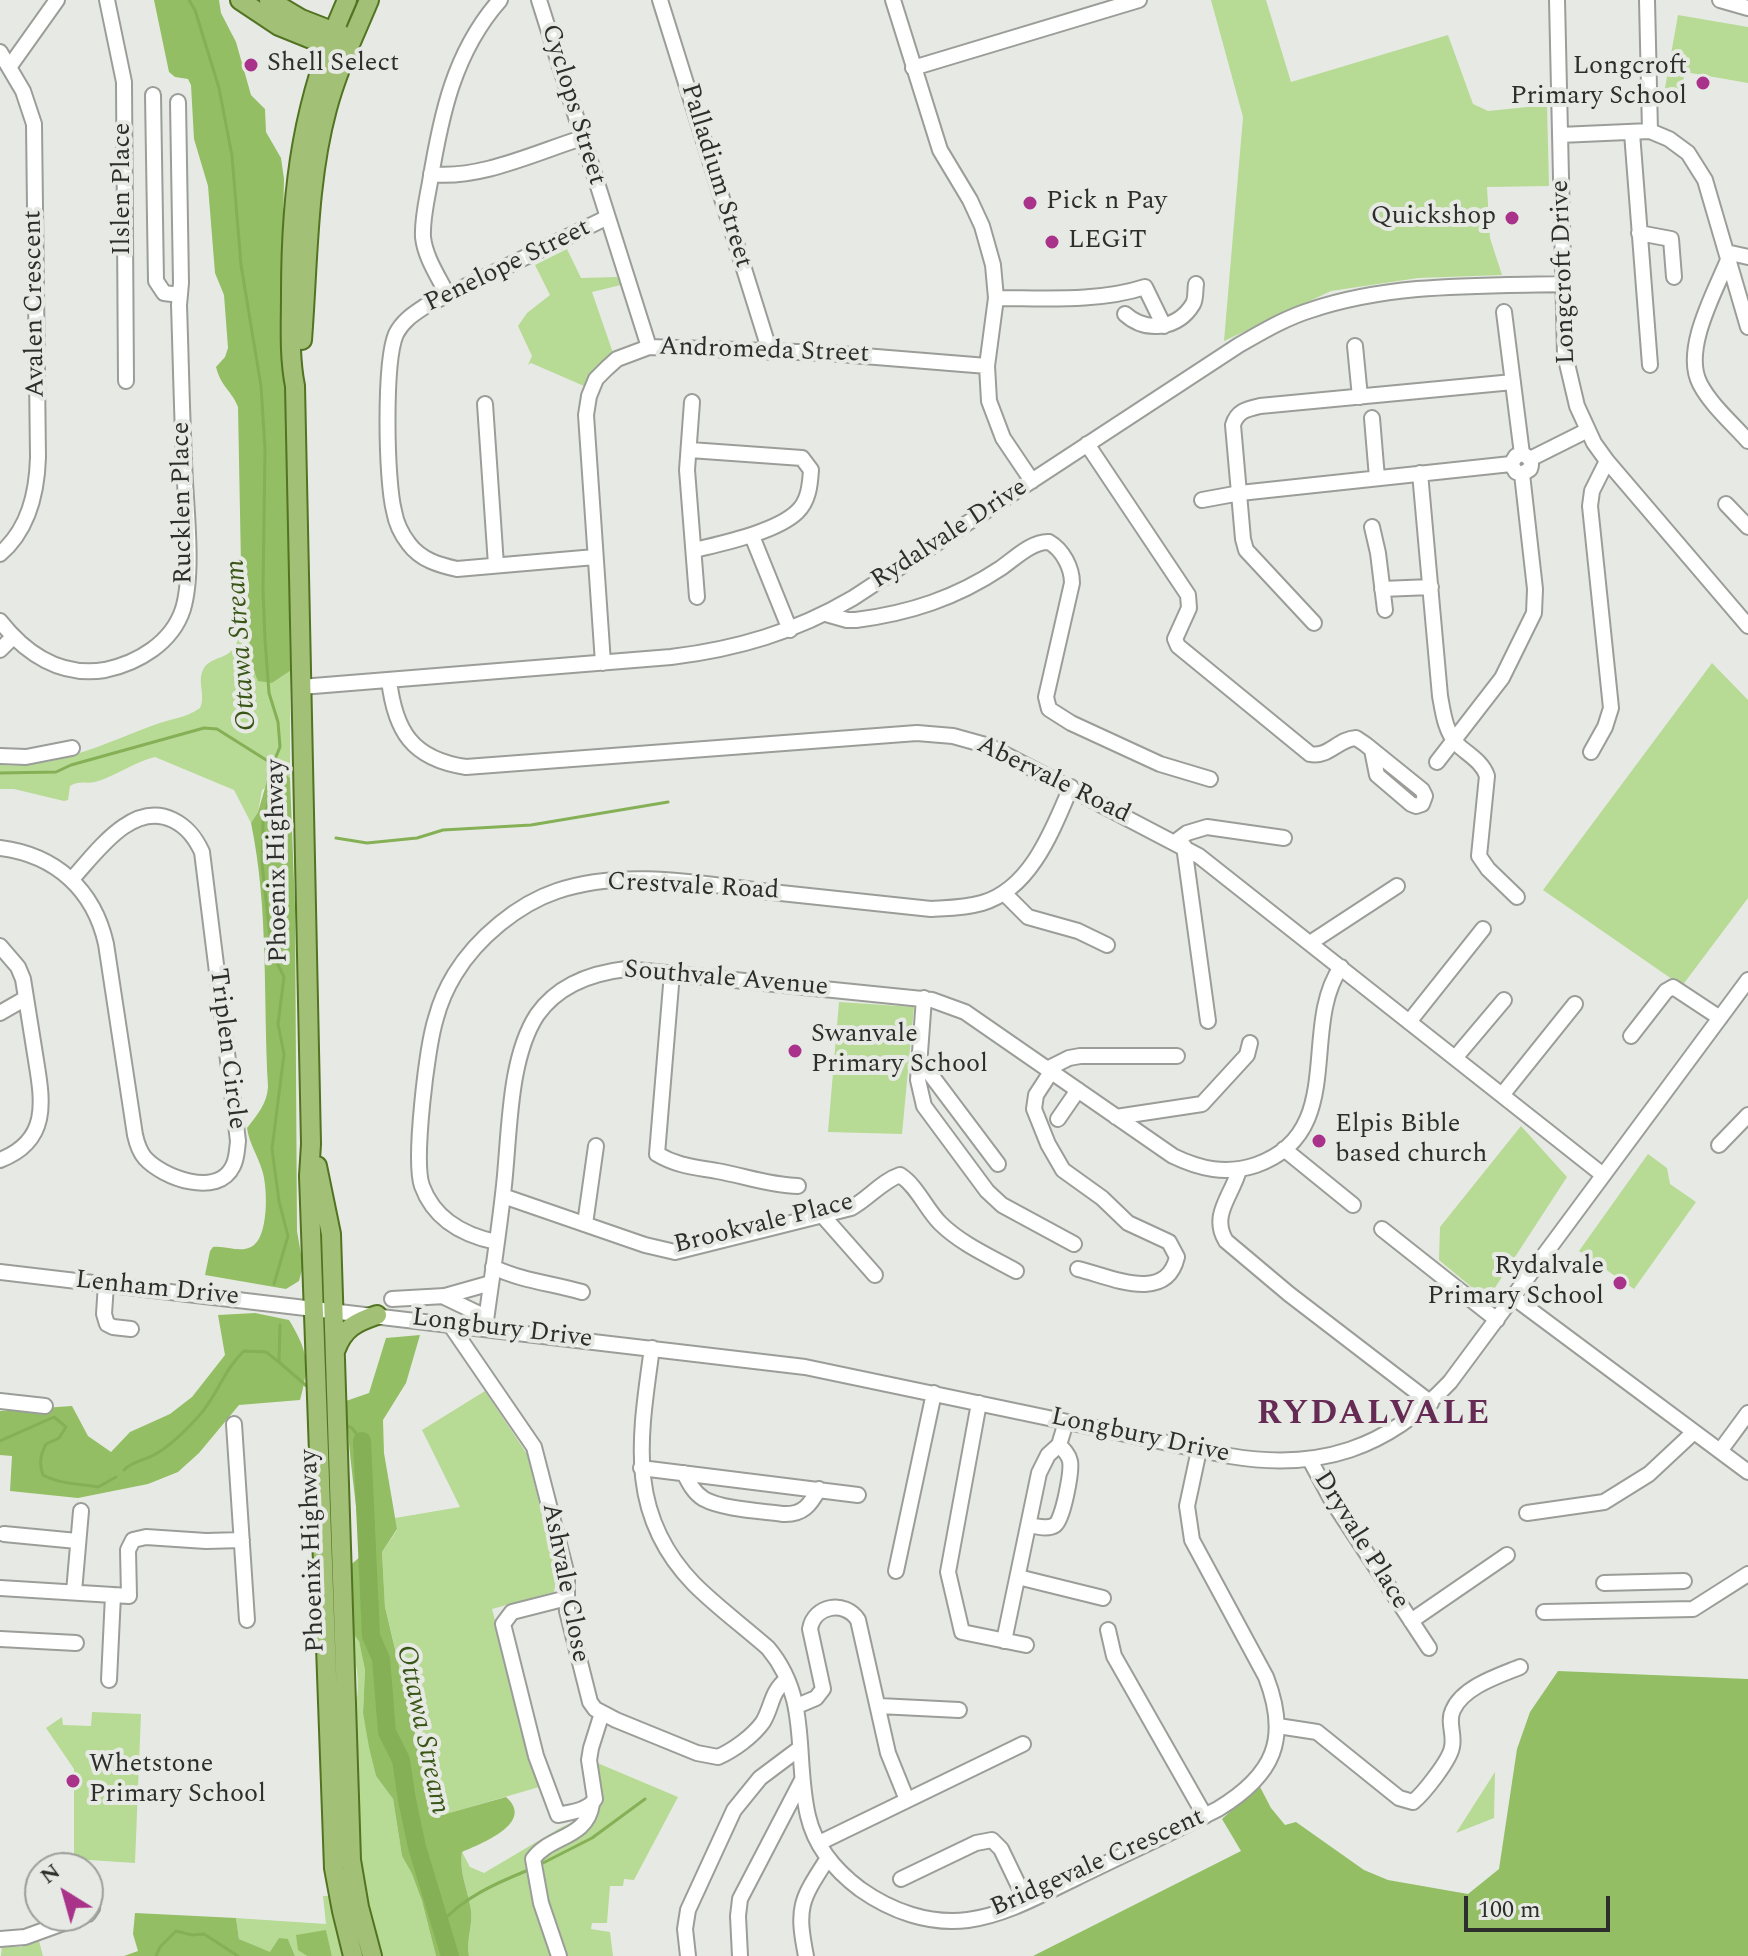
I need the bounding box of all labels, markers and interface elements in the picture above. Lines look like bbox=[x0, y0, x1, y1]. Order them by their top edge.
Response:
street label: Cyclops Street bbox=[533, 21, 611, 189]
place label: Shell Select bbox=[267, 49, 399, 81]
place label: Longcroft Primary School bbox=[1510, 52, 1687, 114]
marker: Shell Select bbox=[242, 56, 260, 74]
marker: Longcroft Primary School bbox=[1694, 74, 1712, 92]
street label: Palladium Street bbox=[672, 80, 758, 272]
street label: Ilslen Place bbox=[108, 123, 140, 255]
street label: Longcroft Drive bbox=[1546, 179, 1584, 365]
place label: Pick n Pay bbox=[1046, 187, 1167, 219]
marker: Pick n Pay bbox=[1021, 194, 1039, 212]
place label: Quickshop bbox=[1371, 202, 1496, 234]
marker: Quickshop bbox=[1503, 209, 1521, 227]
street label: Avalen Crescent bbox=[19, 210, 53, 398]
street label: Penelope Street bbox=[420, 213, 596, 321]
place label: LEGiT bbox=[1068, 226, 1147, 258]
marker: LEGiT bbox=[1043, 233, 1061, 251]
street label: Andromeda Street bbox=[658, 333, 870, 371]
street label: Rucklen Place bbox=[167, 422, 201, 584]
street label: Rydalvale Drive bbox=[866, 473, 1034, 597]
water label: Ottawa Stream bbox=[220, 558, 266, 732]
street label: Abervale Road bbox=[971, 730, 1135, 832]
street label: Phoenix Highway bbox=[262, 759, 296, 963]
street label: Crestvale Road bbox=[606, 868, 780, 908]
street label: Southvale Avenue bbox=[623, 956, 829, 1004]
street label: Triplen Circle bbox=[201, 967, 251, 1131]
place label: Swanvale Primary School bbox=[811, 1020, 988, 1082]
marker: Swanvale Primary School bbox=[786, 1042, 804, 1060]
place label: Elpis Bible based church bbox=[1335, 1110, 1487, 1172]
marker: Elpis Bible based church bbox=[1310, 1132, 1328, 1150]
street label: Brookvale Place bbox=[671, 1188, 857, 1262]
place label: Rydalvale Primary School bbox=[1427, 1252, 1604, 1314]
street label: Lenham Drive bbox=[74, 1266, 240, 1314]
marker: Rydalvale Primary School bbox=[1611, 1274, 1629, 1292]
street label: Longbury Drive bbox=[410, 1303, 594, 1357]
district label: RYDALVALE bbox=[1257, 1396, 1491, 1436]
street label: Longbury Drive bbox=[1048, 1403, 1232, 1471]
street label: Phoenix Highway bbox=[295, 1449, 333, 1653]
street label: Dryvale Place bbox=[1305, 1466, 1415, 1616]
street label: Ashvale Close bbox=[533, 1501, 595, 1665]
water label: Ottawa Stream bbox=[387, 1642, 455, 1818]
place label: Whetstone Primary School bbox=[89, 1750, 266, 1812]
marker: Whetstone Primary School bbox=[64, 1772, 82, 1790]
street label: Bridgevale Crescent bbox=[986, 1803, 1210, 1925]
north arrow bbox=[24, 1852, 104, 1932]
text: N bbox=[33, 1855, 68, 1893]
scale bar bbox=[1468, 1880, 1614, 1930]
text: 100 m bbox=[1478, 1892, 1541, 1928]

